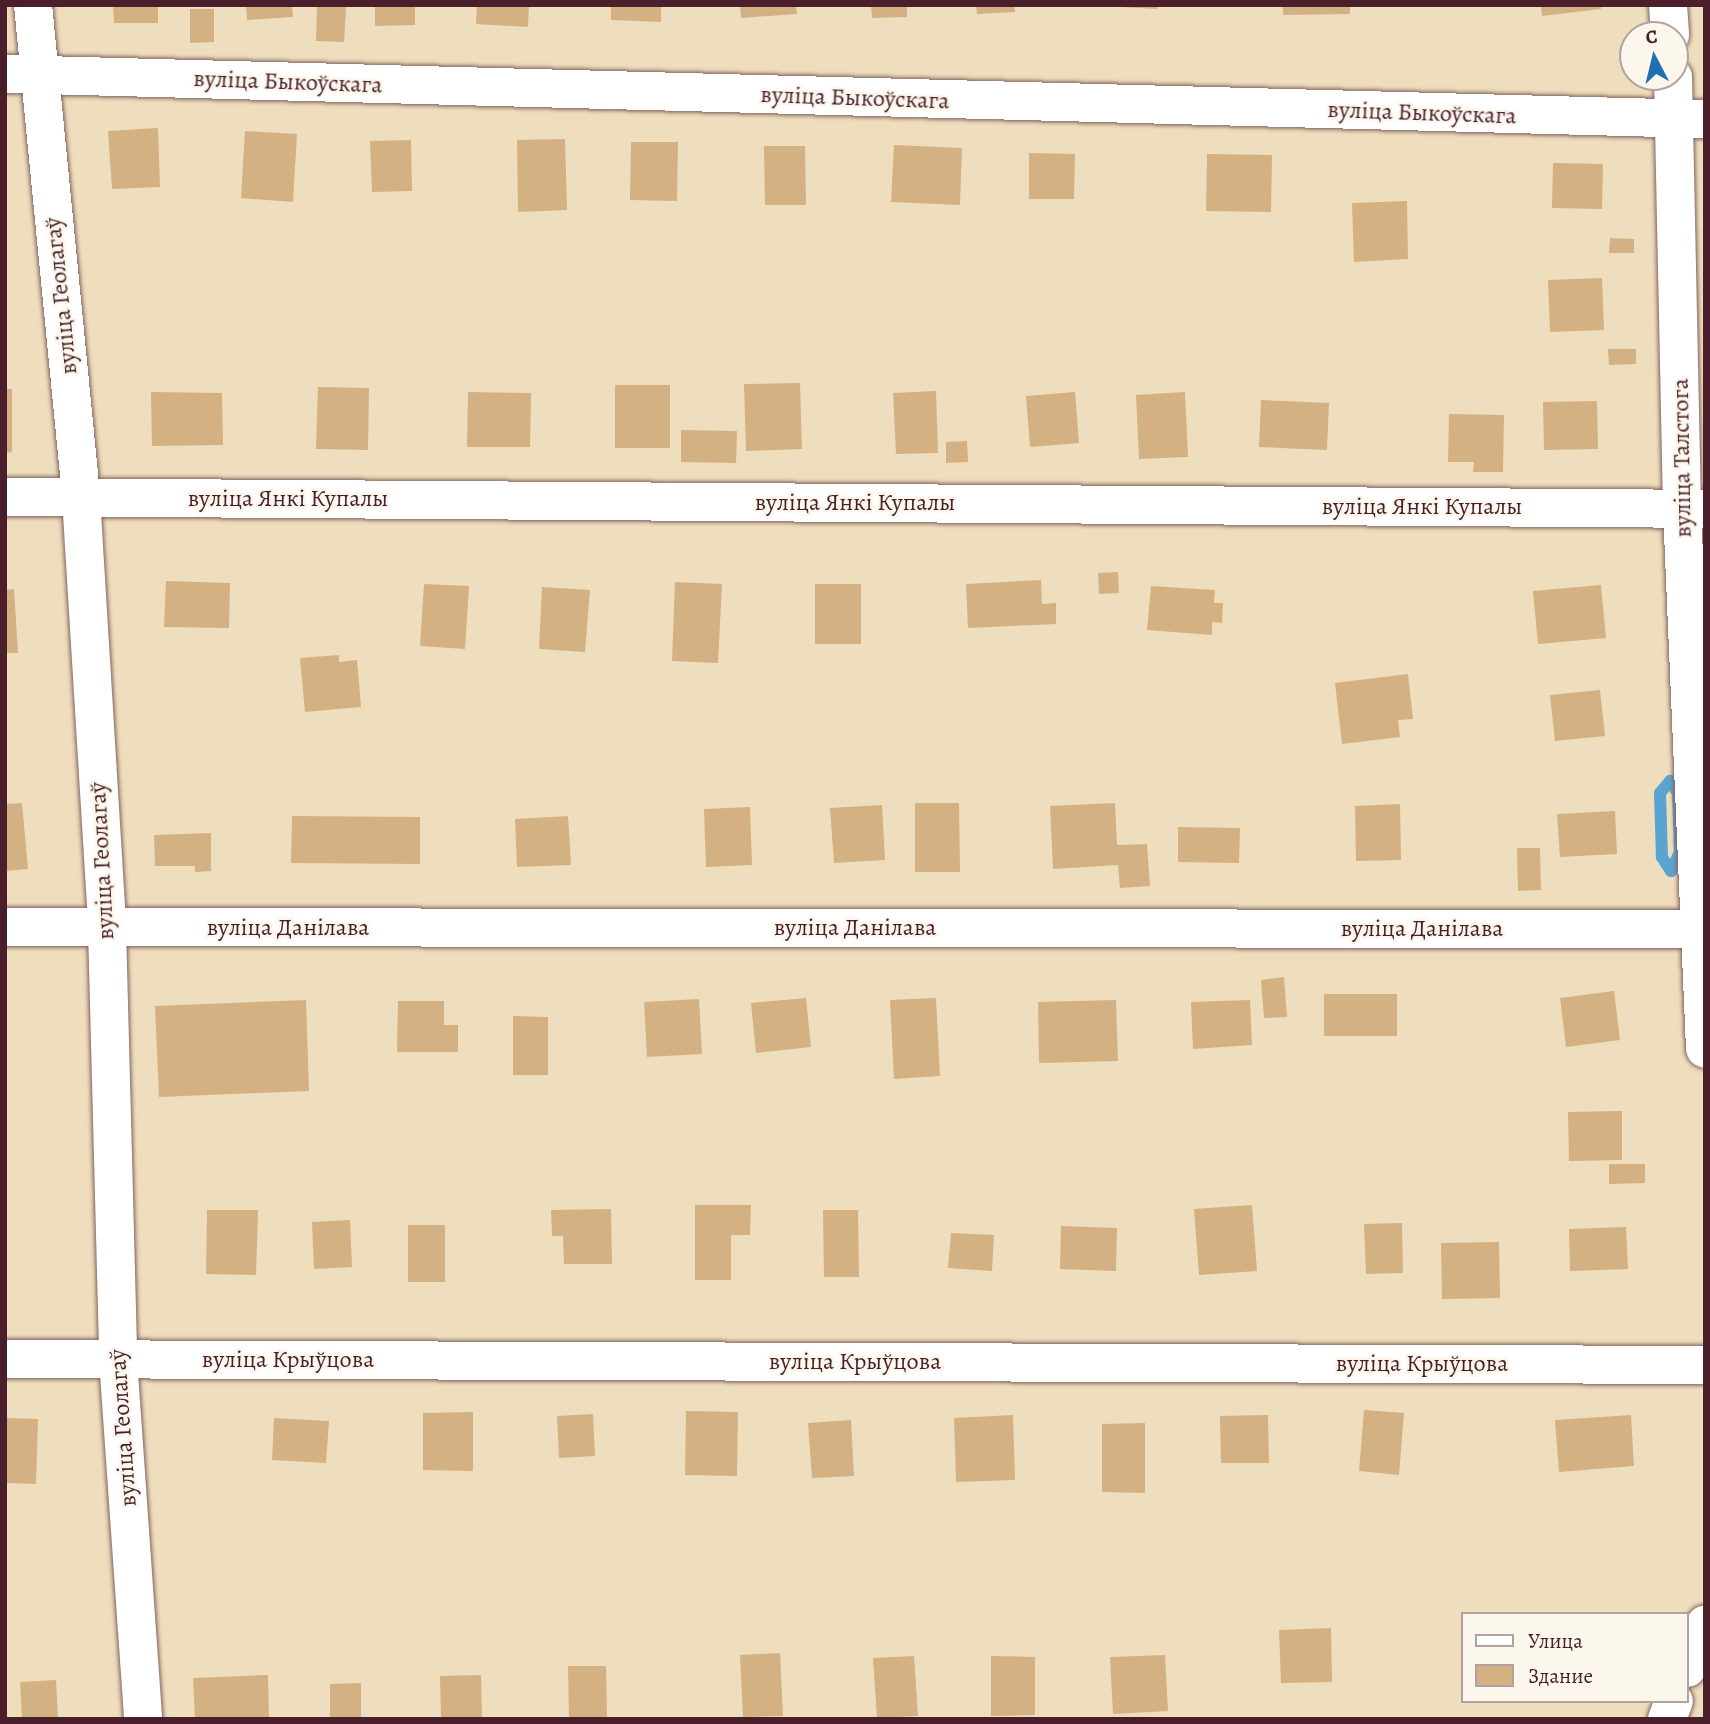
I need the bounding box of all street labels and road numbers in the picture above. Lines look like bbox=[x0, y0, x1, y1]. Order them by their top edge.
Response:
street label: вуліца Быкоўскага bbox=[193, 64, 383, 100]
street label: вуліца Быкоўскага bbox=[760, 80, 950, 116]
street label: вуліца Быкоўскага bbox=[1327, 95, 1517, 131]
street label: вуліца Геолагаў bbox=[38, 216, 84, 376]
street label: вуліца Талстога bbox=[1666, 378, 1698, 538]
street label: вуліца Янкі Купалы bbox=[188, 485, 388, 513]
street label: вуліца Янкі Купалы bbox=[755, 489, 955, 517]
street label: вуліца Янкі Купалы bbox=[1322, 493, 1522, 521]
street label: вуліца Геолагаў bbox=[83, 781, 121, 941]
street label: вуліца Данілава bbox=[207, 914, 369, 942]
street label: вуліца Данілава bbox=[774, 914, 936, 942]
street label: вуліца Данілава bbox=[1341, 915, 1503, 943]
street label: вуліца Крыўцова bbox=[202, 1346, 374, 1374]
street label: вуліца Геолагаў bbox=[103, 1348, 143, 1508]
street label: вуліца Крыўцова bbox=[769, 1348, 941, 1376]
street label: вуліца Крыўцова bbox=[1336, 1350, 1508, 1378]

